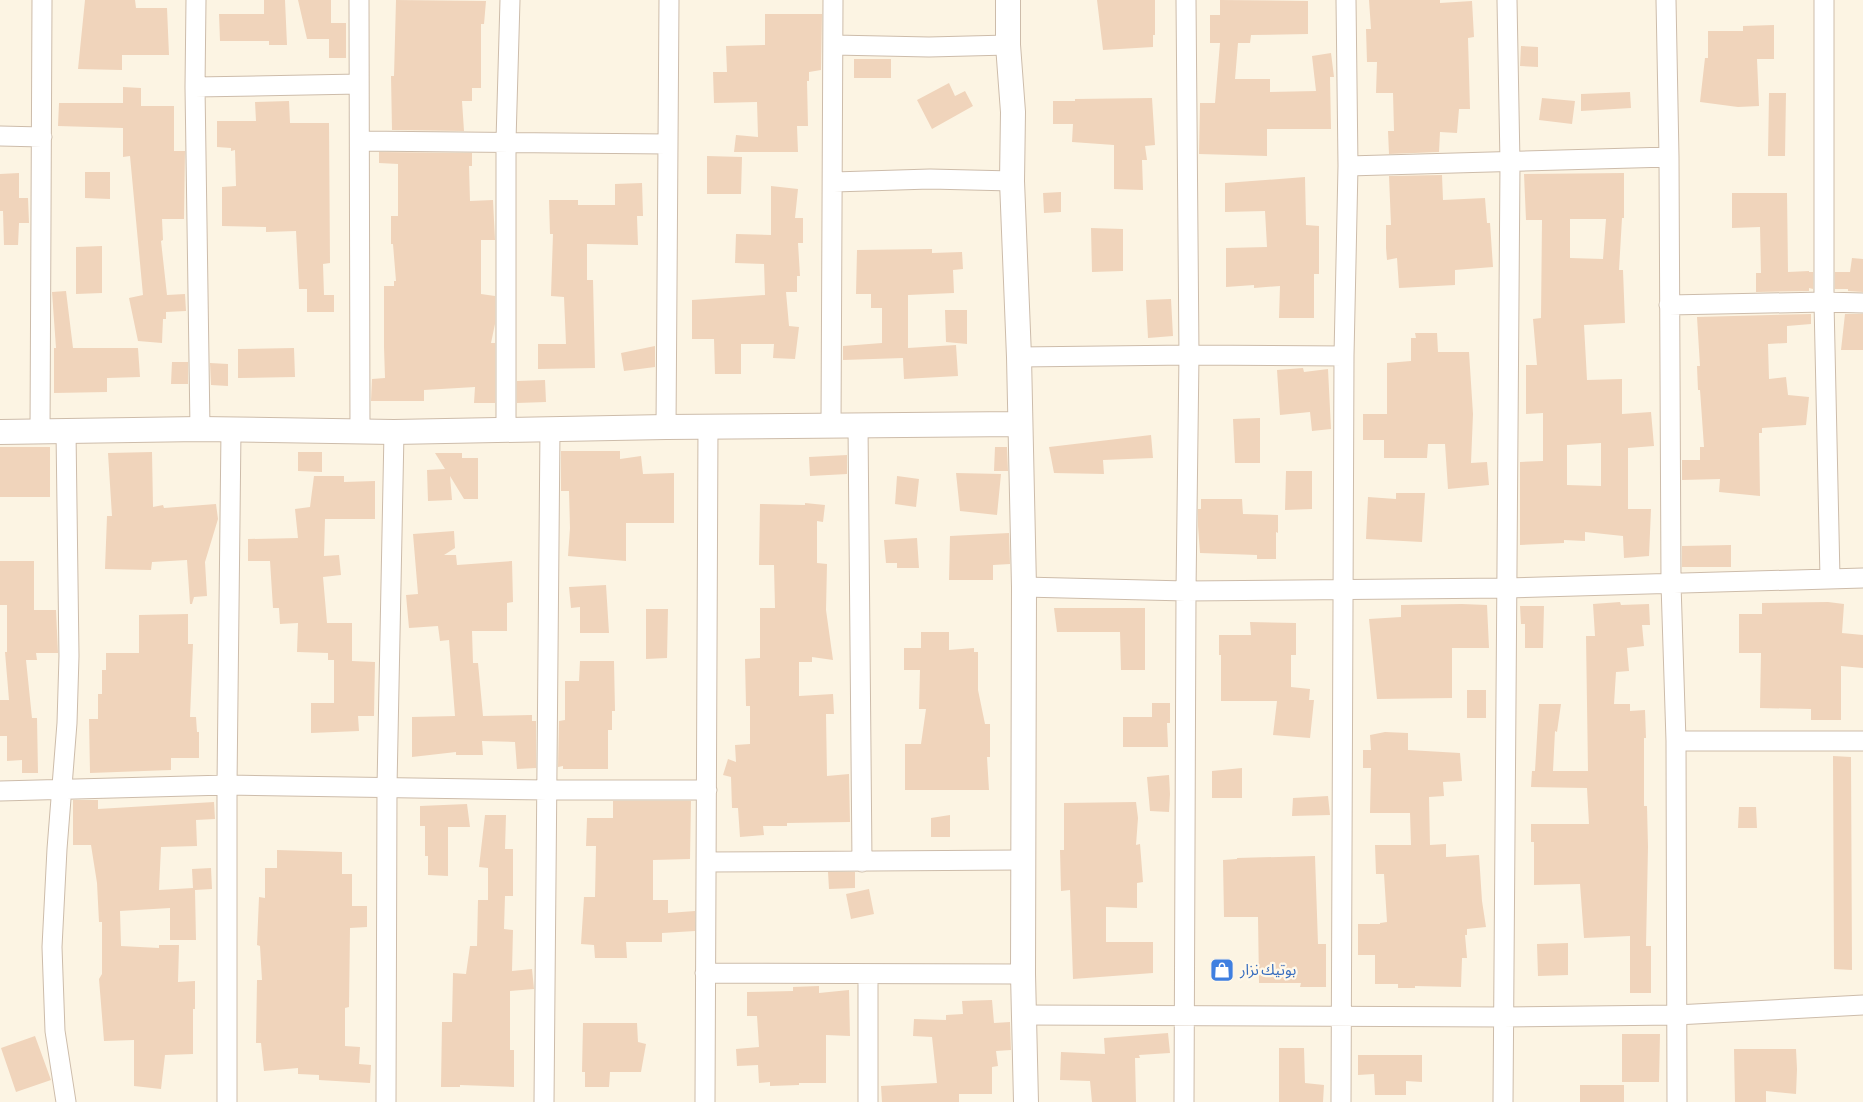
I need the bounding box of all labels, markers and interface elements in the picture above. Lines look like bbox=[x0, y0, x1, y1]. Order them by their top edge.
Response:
shop icon: بوتيك نزار bbox=[1209, 957, 1235, 983]
place label: بوتيك نزار bbox=[1239, 963, 1296, 979]

